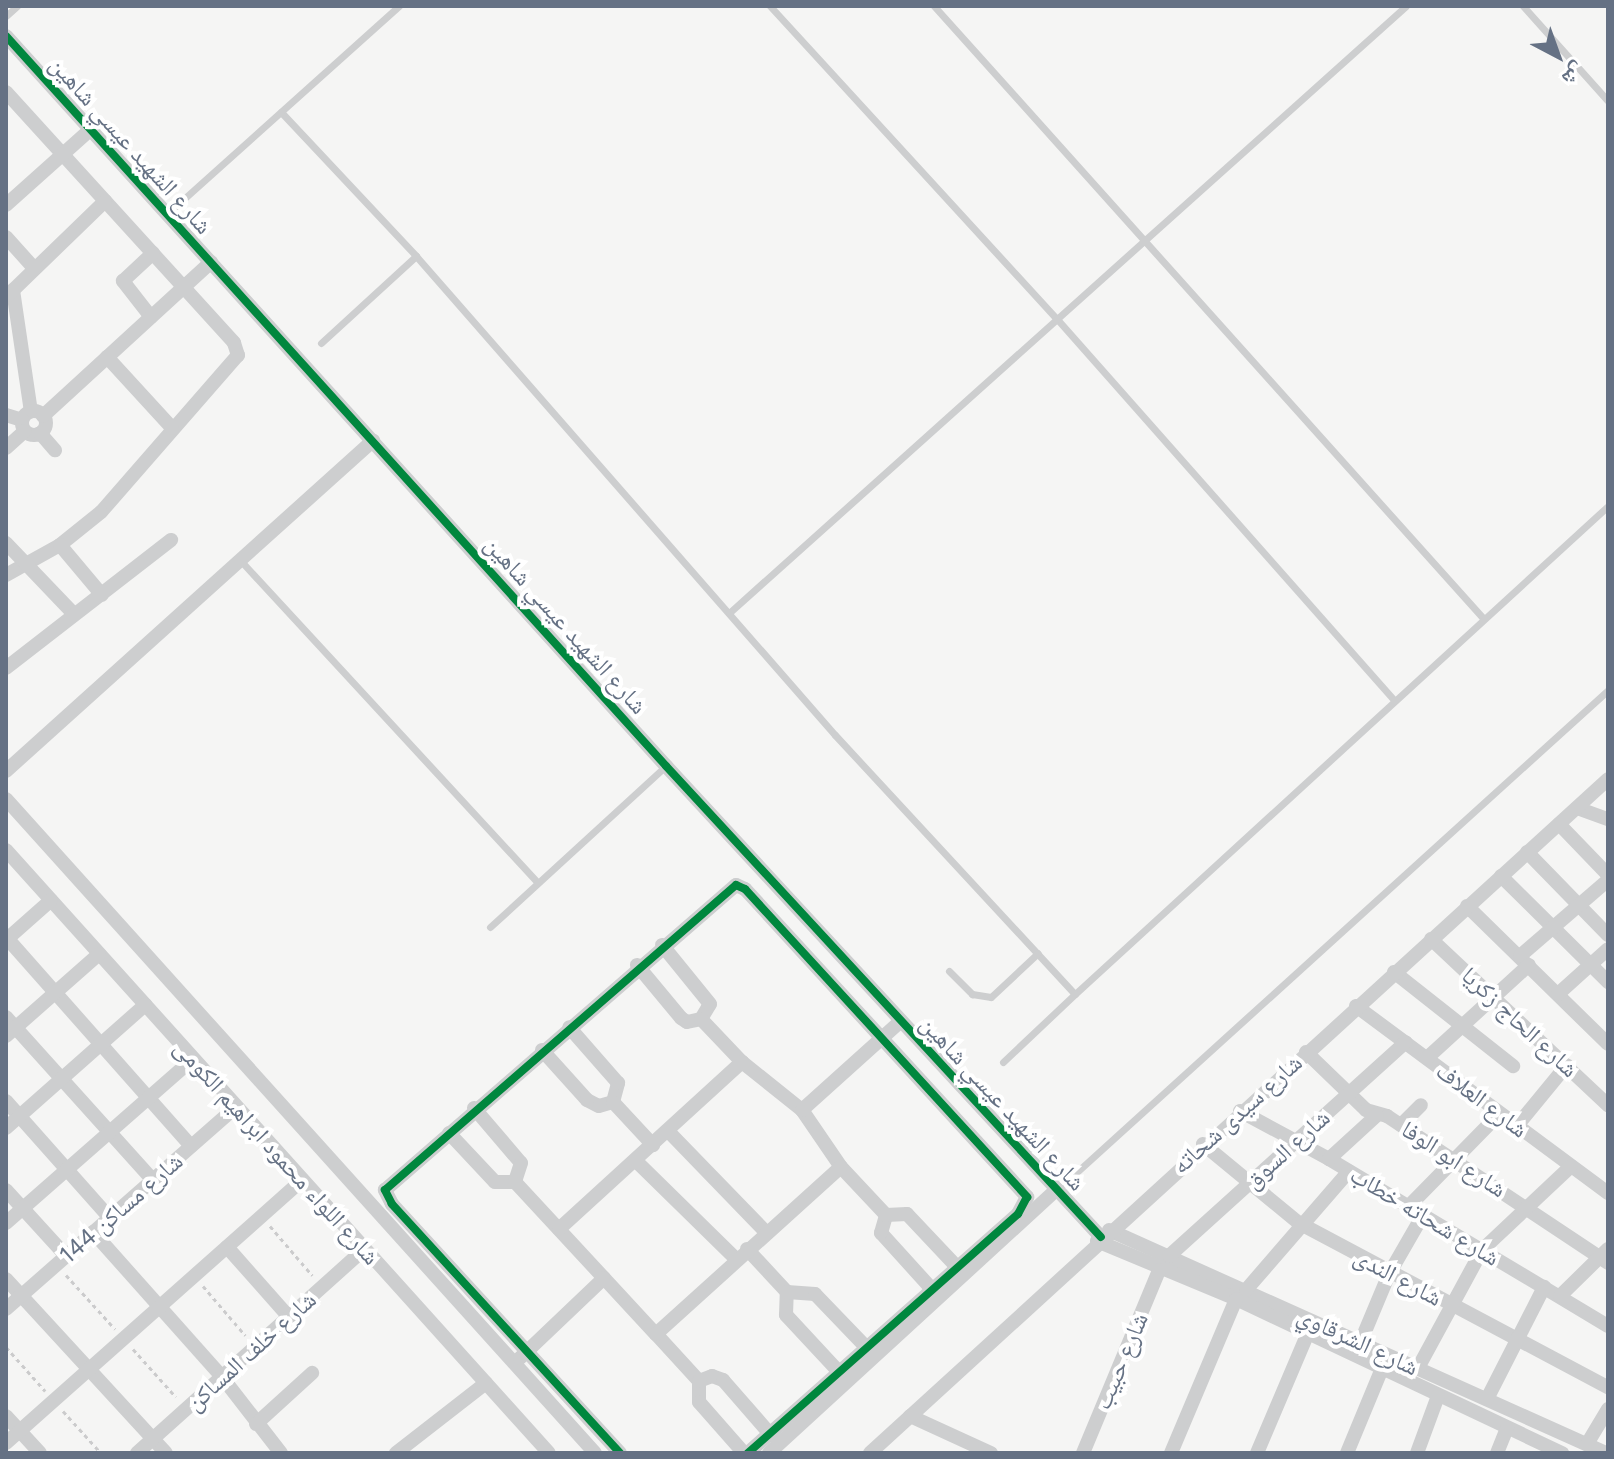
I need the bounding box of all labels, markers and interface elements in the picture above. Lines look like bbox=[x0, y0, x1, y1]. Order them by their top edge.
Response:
north arrow bbox=[1518, 16, 1598, 96]
street label: شارع الشهيد عيسي شاهين bbox=[44, 50, 218, 240]
text: ش bbox=[1556, 57, 1592, 92]
street label: شارع الشهيد عيسي شاهين bbox=[479, 530, 653, 720]
street label: شارع الحاج زكريا bbox=[1456, 961, 1584, 1083]
street label: شارع الشهيد عيسي شاهين bbox=[914, 1009, 1092, 1197]
street label: شارع اللواء محمود ابراهيم الكومى bbox=[168, 1033, 386, 1271]
street label: شارع سيدى شحاته bbox=[1166, 1048, 1308, 1180]
street label: شارع العلاف bbox=[1430, 1056, 1534, 1144]
street label: شارع السوق bbox=[1238, 1103, 1336, 1195]
street label: شارع ابو الوفا bbox=[1396, 1114, 1512, 1204]
street label: شارع مساكن 144 bbox=[53, 1147, 189, 1269]
street label: شارع شحاته خطاب bbox=[1345, 1160, 1505, 1272]
street label: شارع الندى bbox=[1349, 1242, 1447, 1312]
street label: شارع خلف المساكن bbox=[180, 1285, 322, 1417]
street label: شارع الشرقاوي bbox=[1293, 1300, 1423, 1382]
street label: شارع حبيب bbox=[1088, 1308, 1154, 1414]

